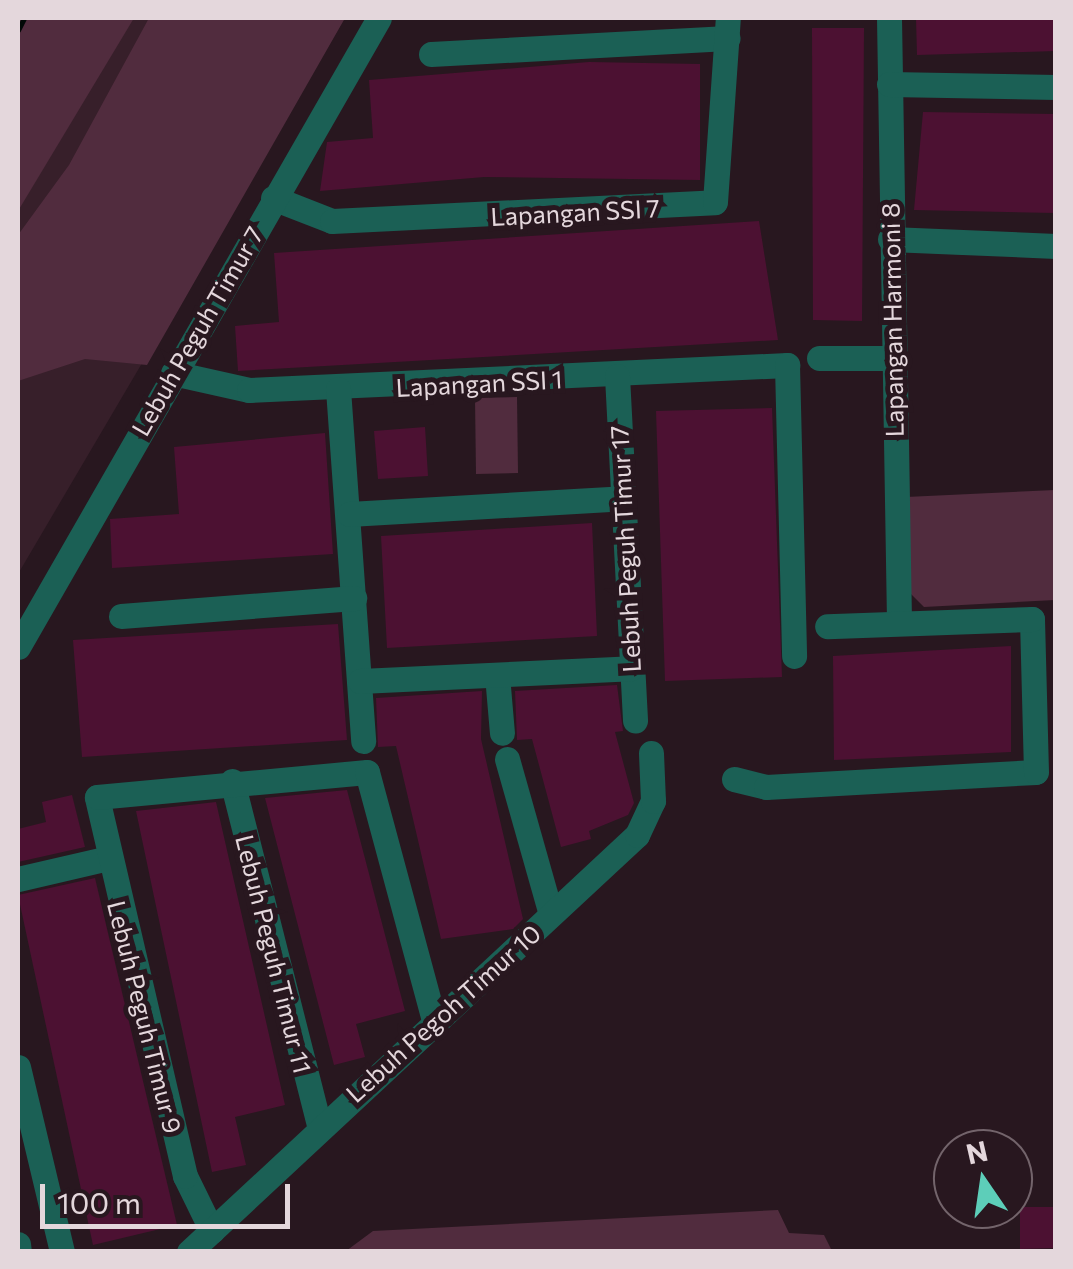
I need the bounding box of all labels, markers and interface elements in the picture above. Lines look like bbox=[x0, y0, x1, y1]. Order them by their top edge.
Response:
street label: Lapangan SSI 7 bbox=[490, 193, 660, 231]
street label: Lapangan Harmoni 8 bbox=[875, 203, 909, 437]
street label: Lebuh Peguh Timur 7 bbox=[125, 221, 269, 441]
street label: Lapangan SSI 1 bbox=[395, 364, 563, 402]
street label: Lebuh Peguh Timur 17 bbox=[604, 425, 646, 673]
street label: Lebuh Peguh Timur 11 bbox=[230, 832, 318, 1076]
street label: Lebuh Peguh Timur 9 bbox=[102, 898, 188, 1136]
street label: Lebuh Pegoh Timur 10 bbox=[340, 918, 546, 1108]
north arrow bbox=[933, 1129, 1033, 1229]
text: N bbox=[963, 1133, 991, 1171]
scale bar bbox=[45, 1164, 295, 1226]
text: 100 m bbox=[57, 1183, 141, 1220]

